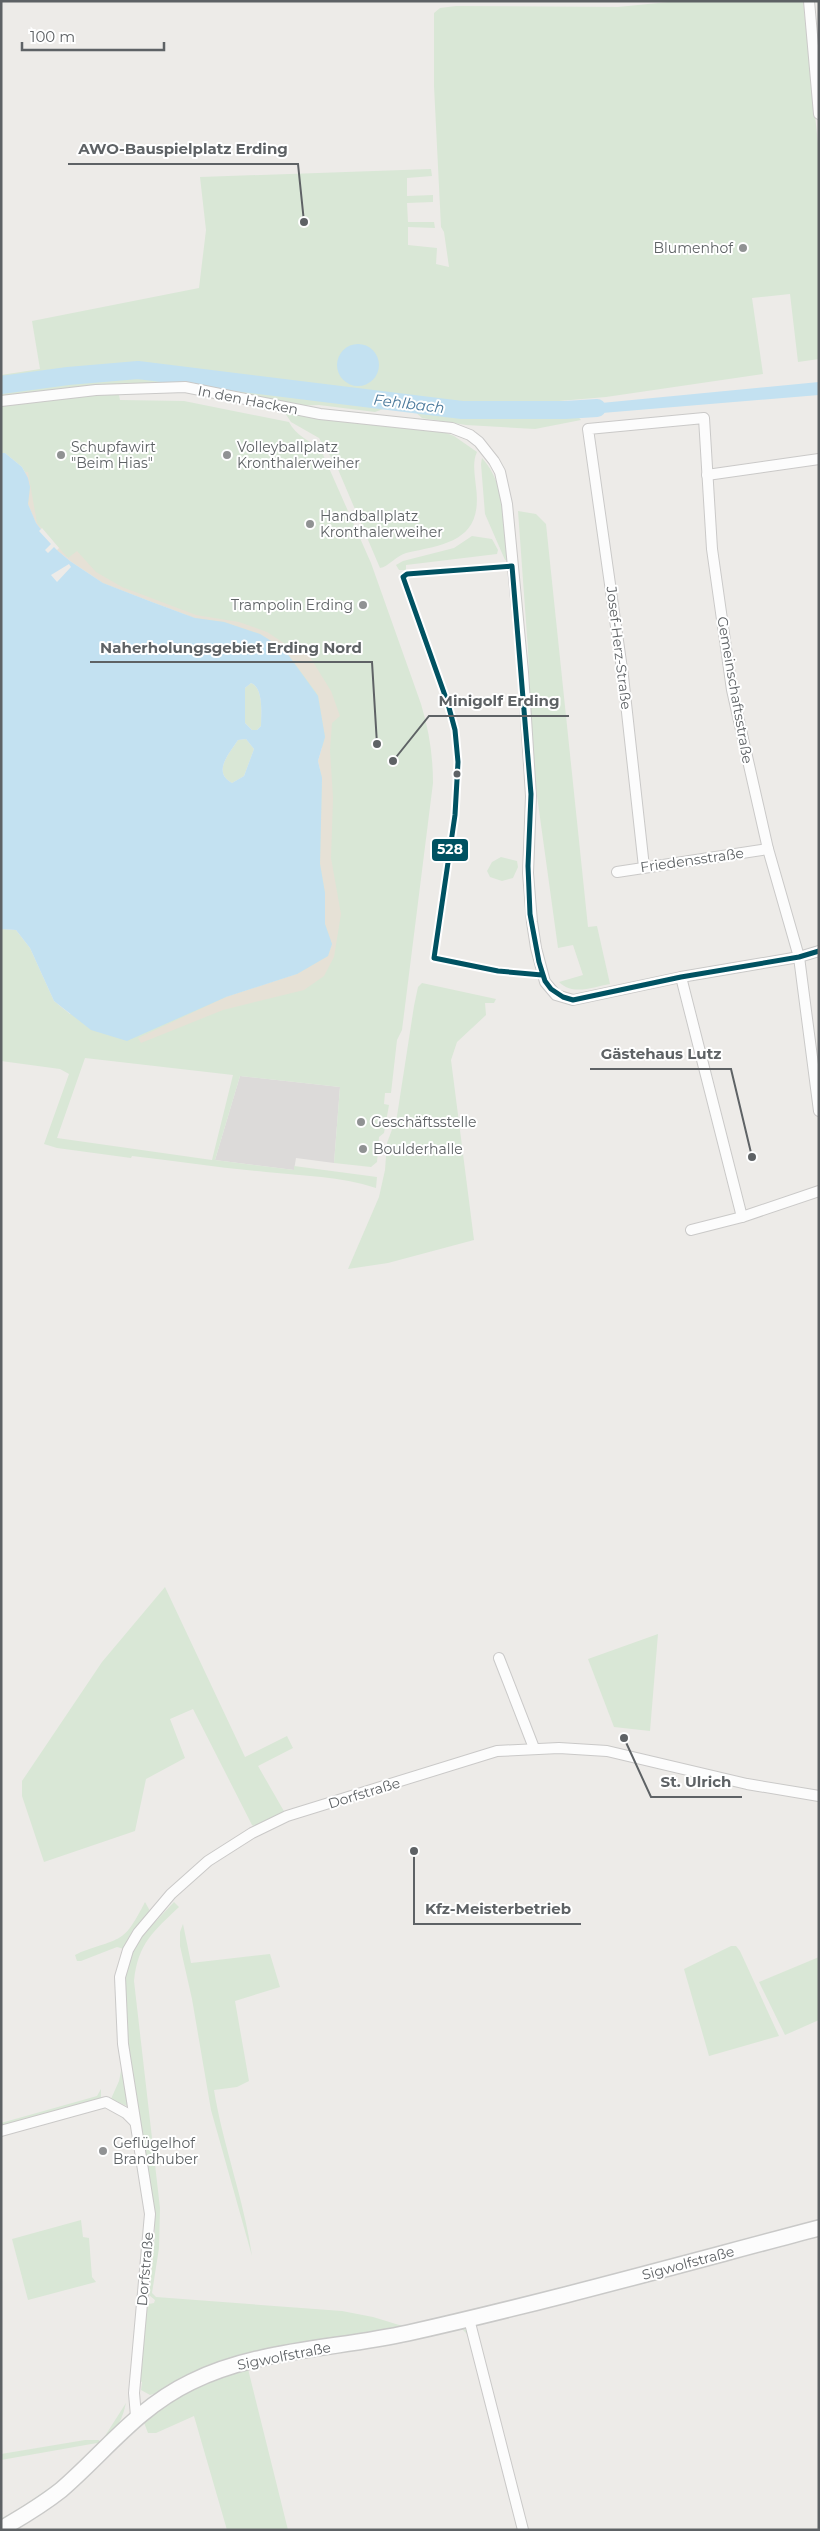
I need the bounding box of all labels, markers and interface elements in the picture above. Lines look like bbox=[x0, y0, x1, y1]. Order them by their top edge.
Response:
scale bar bbox=[22, 20, 165, 52]
text: 100 m bbox=[30, 27, 75, 46]
callout: AWO-Bauspielplatz Erding bbox=[68, 134, 298, 164]
text: AWO-Bauspielplatz Erding bbox=[77, 139, 288, 158]
place label: Blumenhof bbox=[654, 239, 734, 257]
marker: Blumenhof bbox=[737, 242, 749, 254]
street label: In den Hacken bbox=[196, 381, 300, 419]
water label: Fehlbach bbox=[373, 390, 446, 417]
place label: Schupfawirt "Beim Hias" bbox=[71, 438, 156, 472]
place label: Volleyballplatz Kronthalerweiher bbox=[237, 438, 360, 472]
marker: Schupfawirt "Beim Hias" bbox=[55, 449, 67, 461]
marker: Volleyballplatz Kronthalerweiher bbox=[221, 449, 233, 461]
place label: Handballplatz Kronthalerweiher bbox=[320, 507, 443, 541]
marker: Handballplatz Kronthalerweiher bbox=[304, 518, 316, 530]
street label: Josef-Herz-Straße bbox=[602, 584, 635, 711]
place label: Trampolin Erding bbox=[231, 596, 353, 614]
marker: Trampolin Erding bbox=[357, 599, 369, 611]
street label: Gemeinschaftsstraße bbox=[713, 615, 757, 765]
callout: Naherholungsgebiet Erding Nord bbox=[90, 632, 372, 662]
text: Naherholungsgebiet Erding Nord bbox=[100, 638, 362, 657]
callout: Minigolf Erding bbox=[429, 686, 569, 716]
text: Minigolf Erding bbox=[439, 691, 559, 710]
unlabelled marker bbox=[452, 769, 462, 779]
line badge: 528 bbox=[431, 838, 469, 862]
text: 528 bbox=[437, 840, 463, 858]
street label: Friedensstraße bbox=[639, 844, 745, 876]
callout: Gästehaus Lutz bbox=[590, 1039, 731, 1069]
text: Gästehaus Lutz bbox=[601, 1044, 721, 1063]
place label: Geschäftsstelle bbox=[371, 1113, 477, 1131]
marker: Geschäftsstelle bbox=[355, 1116, 367, 1128]
place label: Boulderhalle bbox=[373, 1140, 463, 1158]
marker: Boulderhalle bbox=[357, 1143, 369, 1155]
callout: St. Ulrich bbox=[651, 1767, 742, 1797]
text: St. Ulrich bbox=[661, 1772, 731, 1791]
street label: Dorfstraße bbox=[326, 1774, 402, 1812]
callout: Kfz-Meisterbetrieb bbox=[414, 1894, 581, 1924]
text: Kfz-Meisterbetrieb bbox=[425, 1899, 571, 1918]
place label: Geflügelhof Brandhuber bbox=[113, 2134, 199, 2168]
marker: Geflügelhof Brandhuber bbox=[97, 2145, 109, 2157]
street label: Dorfstraße bbox=[133, 2231, 157, 2307]
street label: Sigwolfstraße bbox=[640, 2242, 736, 2284]
street label: Sigwolfstraße bbox=[236, 2338, 332, 2374]

